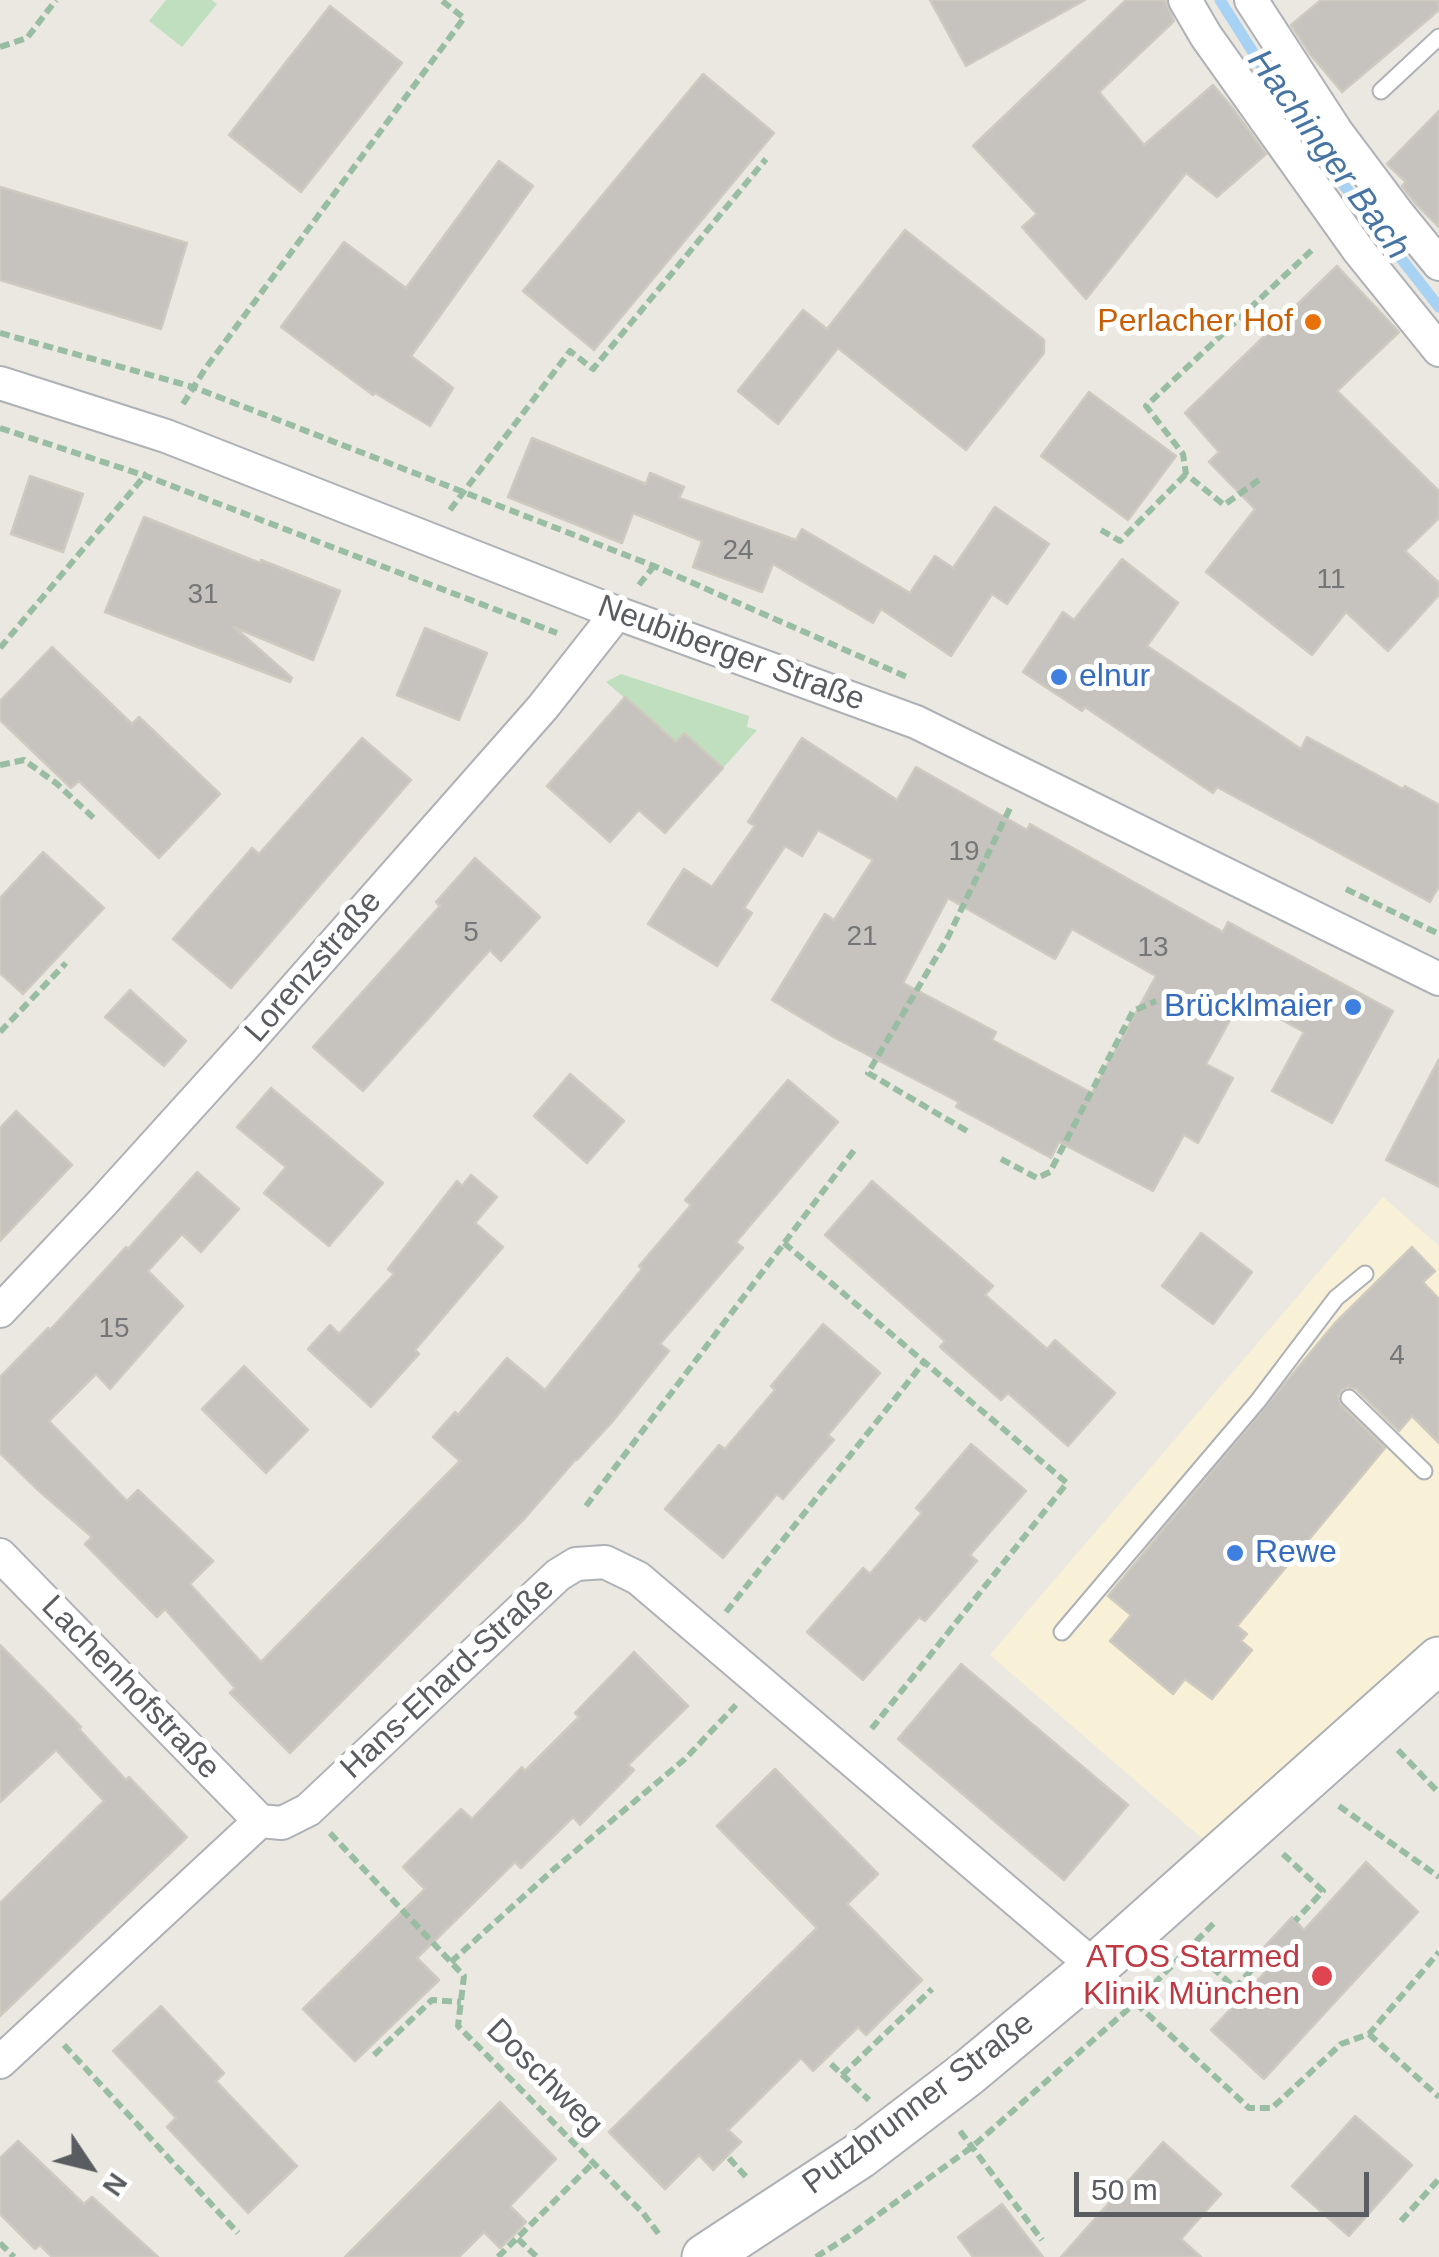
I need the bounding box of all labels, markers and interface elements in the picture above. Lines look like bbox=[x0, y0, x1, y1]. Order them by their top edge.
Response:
water label: Hachinger Bach bbox=[1238, 42, 1418, 268]
place label: Perlacher Hof bbox=[1097, 303, 1293, 341]
marker: Perlacher Hof bbox=[1302, 311, 1324, 333]
house number: 24 bbox=[722, 534, 754, 568]
house number: 11 bbox=[1316, 563, 1346, 597]
house number: 31 bbox=[187, 578, 219, 612]
street label: Neubiberger Straße bbox=[592, 588, 870, 720]
place label: elnur bbox=[1079, 658, 1150, 696]
marker: elnur bbox=[1048, 666, 1070, 688]
house number: 19 bbox=[948, 835, 980, 869]
street label: Lorenzstraße bbox=[238, 883, 390, 1051]
house number: 5 bbox=[463, 916, 479, 950]
house number: 21 bbox=[846, 920, 878, 954]
house number: 13 bbox=[1137, 931, 1169, 965]
place label: Brücklmaier bbox=[1164, 988, 1333, 1026]
marker: Brücklmaier bbox=[1342, 996, 1364, 1018]
house number: 15 bbox=[98, 1312, 130, 1346]
house number: 4 bbox=[1389, 1339, 1405, 1373]
place label: Rewe bbox=[1255, 1534, 1337, 1572]
marker: Rewe bbox=[1224, 1542, 1246, 1564]
street label: Hans-Ehard-Straße bbox=[333, 1570, 563, 1788]
street label: Lachenhofstraße bbox=[33, 1588, 227, 1788]
place label: ATOS Starmed Klinik München bbox=[1083, 1939, 1300, 2014]
marker: ATOS Starmed Klinik München bbox=[1309, 1963, 1335, 1989]
street label: Putzbrunner Straße bbox=[796, 2005, 1042, 2203]
street label: Doschweg bbox=[478, 2012, 610, 2144]
north arrow bbox=[40, 2117, 140, 2217]
scale bar bbox=[1079, 2152, 1374, 2214]
text: N bbox=[96, 2167, 133, 2202]
text: 50 m bbox=[1091, 2173, 1158, 2206]

